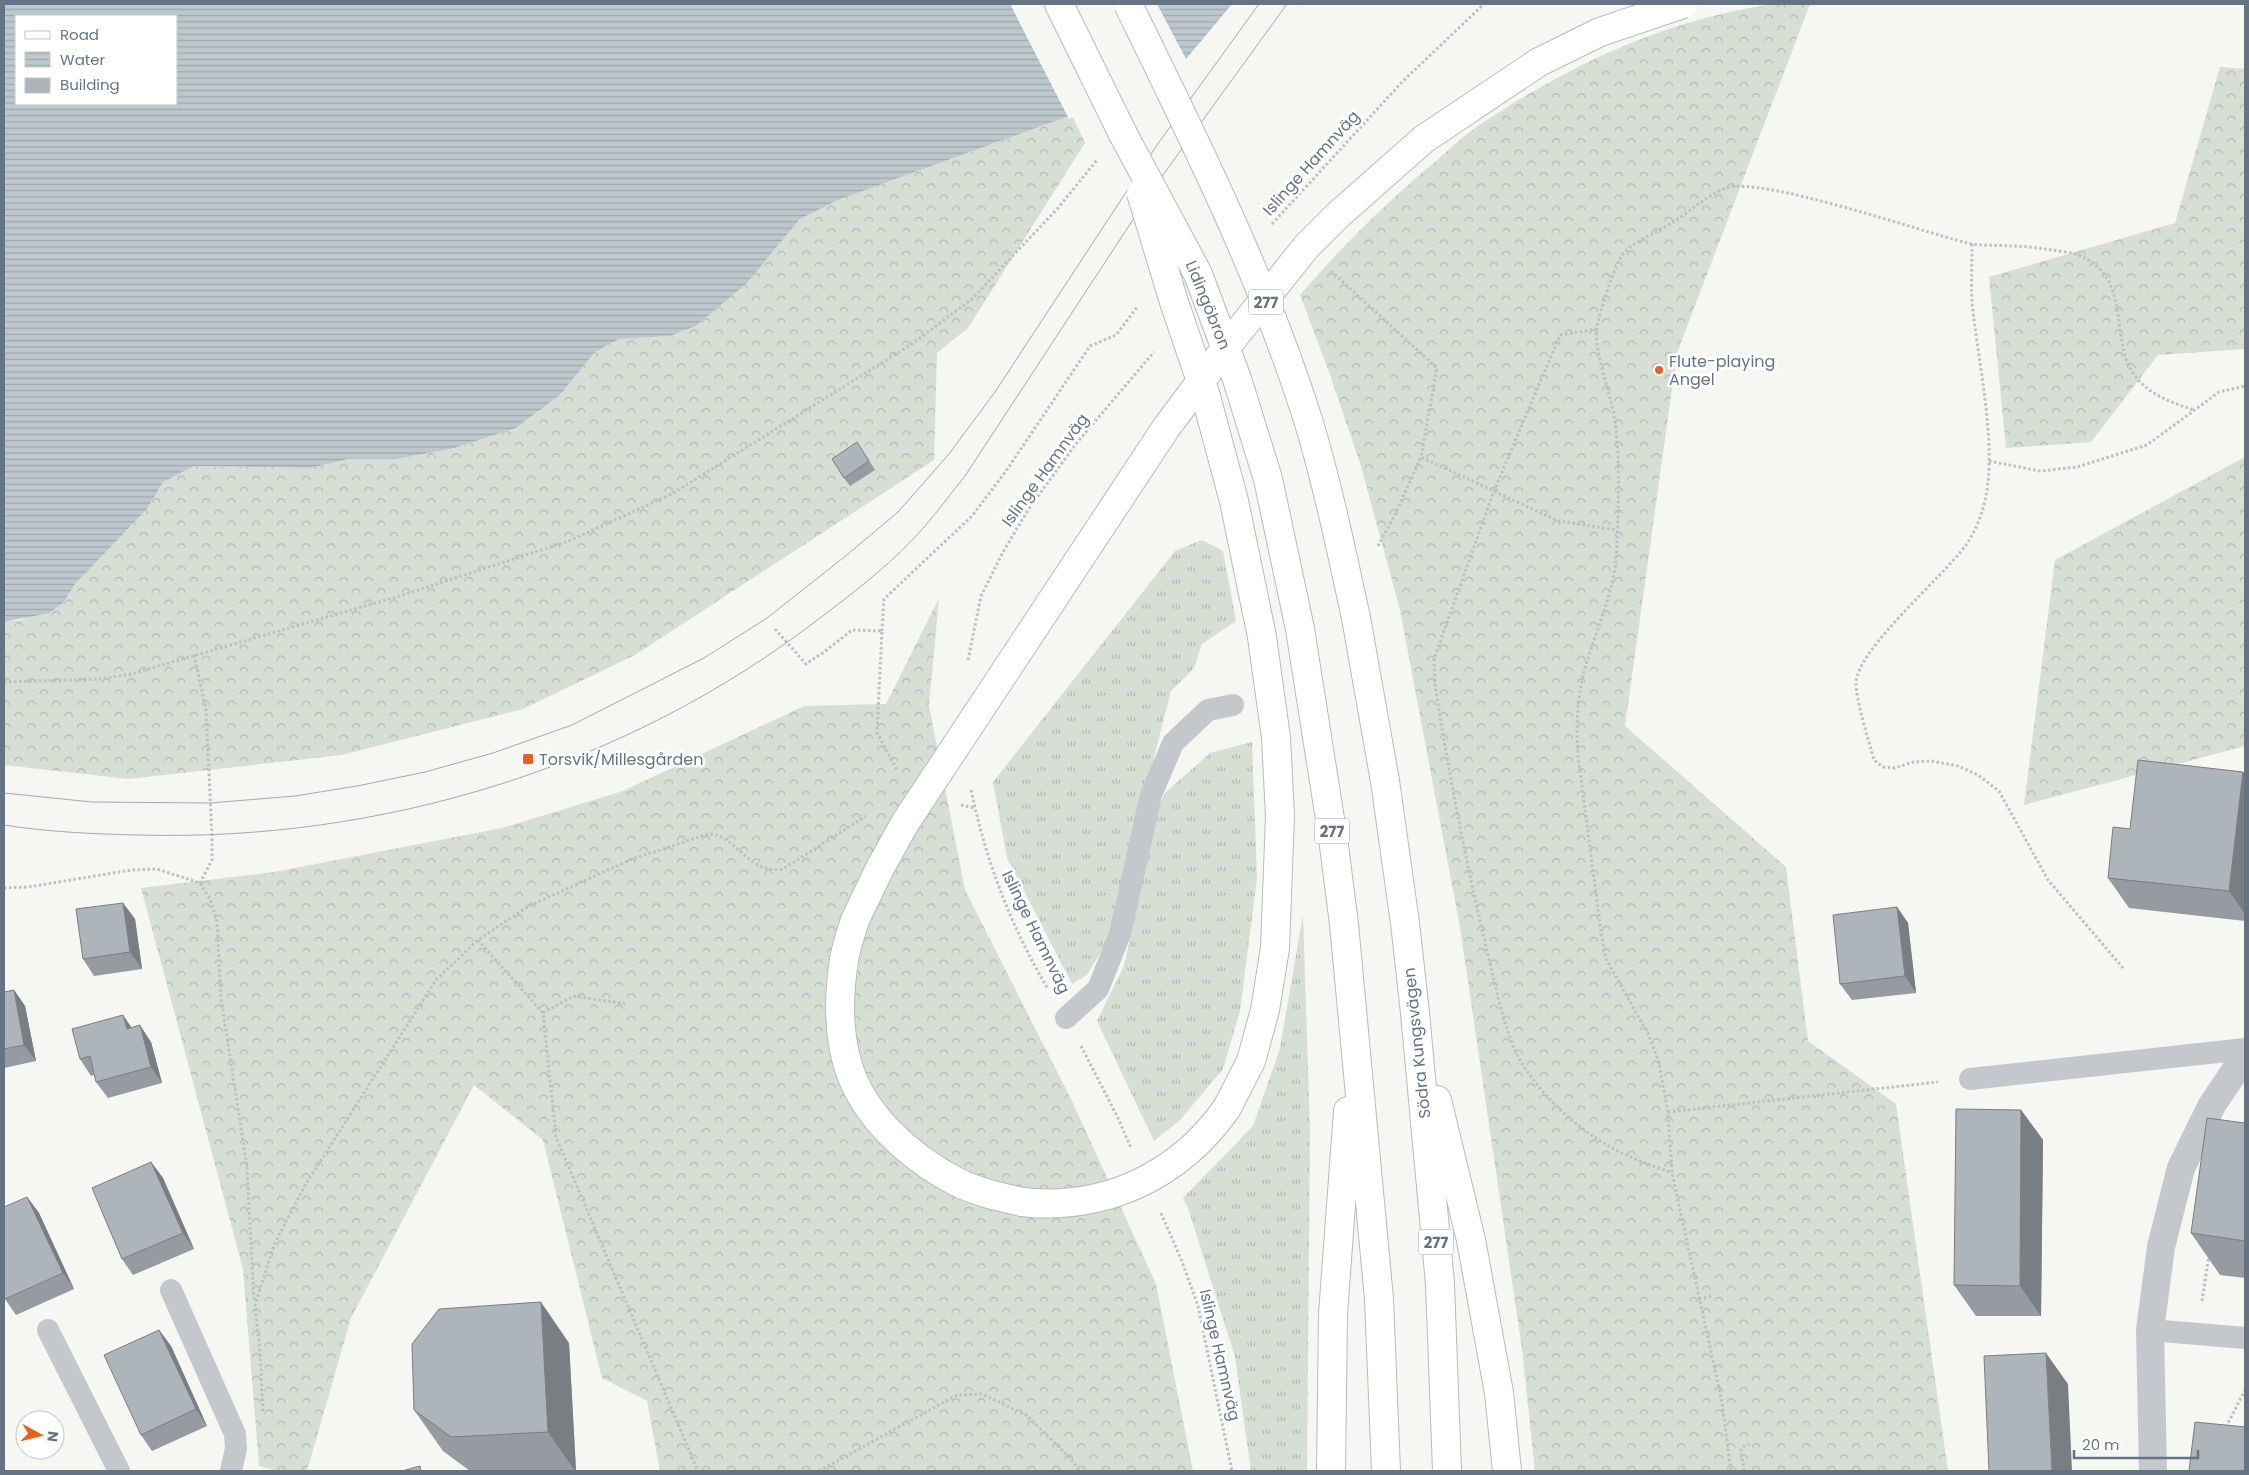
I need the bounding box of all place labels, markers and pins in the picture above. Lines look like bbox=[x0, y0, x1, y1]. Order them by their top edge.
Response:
place label: Flute-playing Angel bbox=[1669, 350, 1775, 391]
marker: Flute-playing Angel bbox=[1653, 364, 1665, 376]
place label: Torsvik/Millesgården bbox=[539, 748, 703, 771]
marker: Torsvik/Millesgården bbox=[521, 752, 535, 766]

